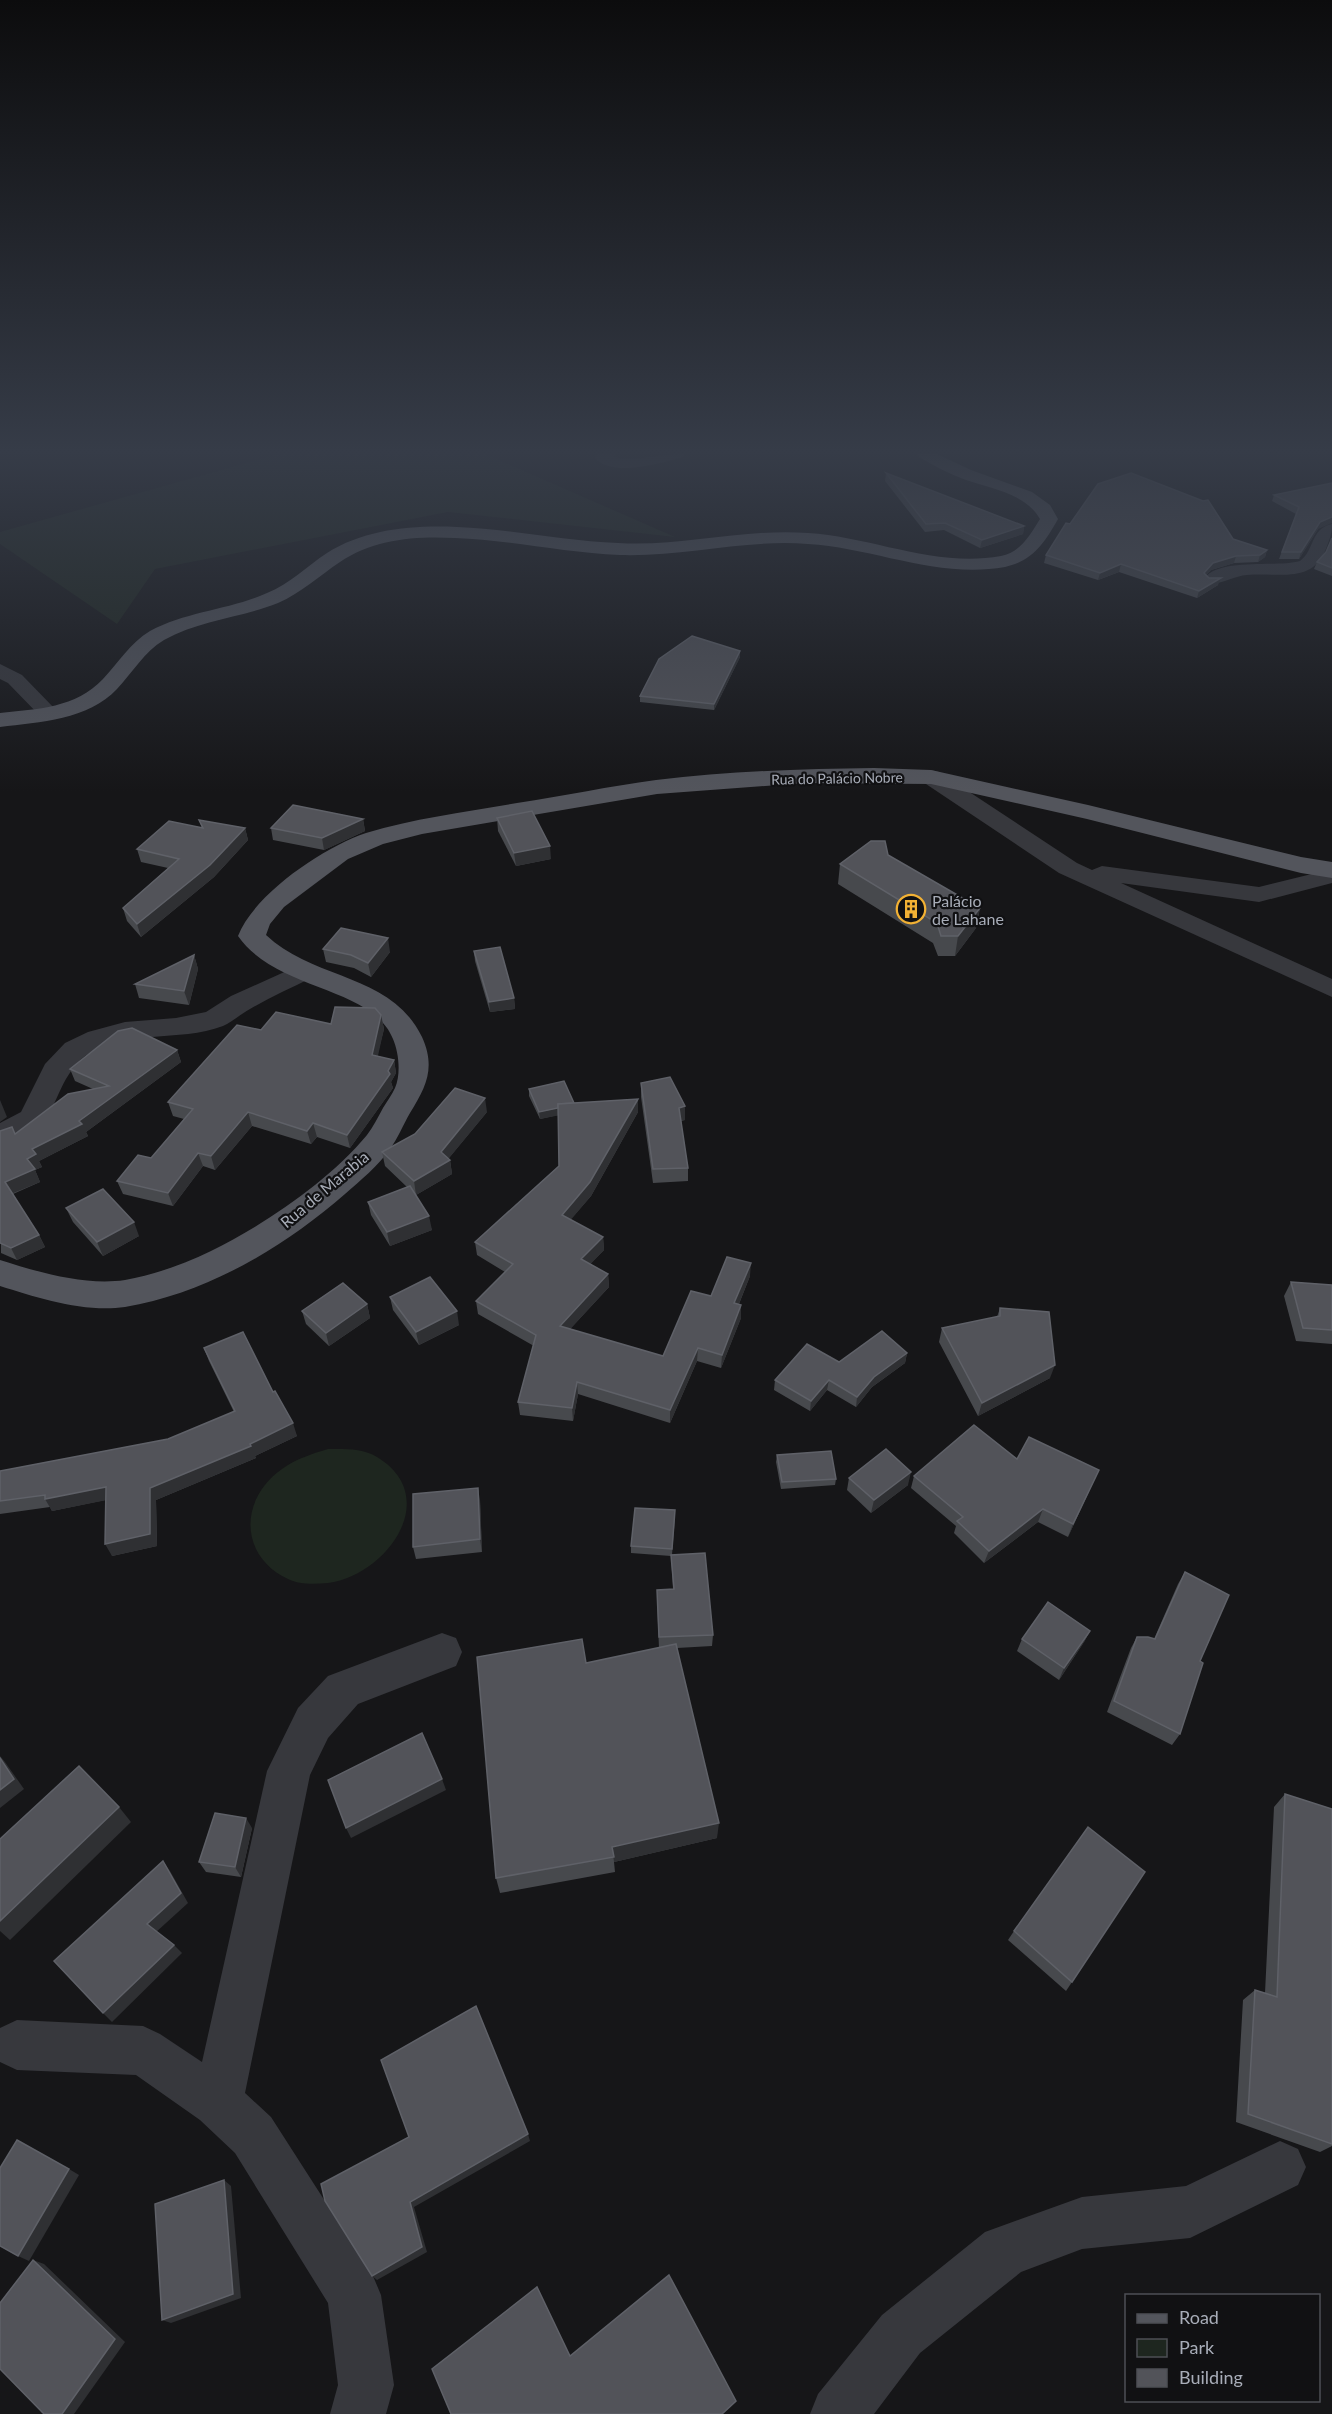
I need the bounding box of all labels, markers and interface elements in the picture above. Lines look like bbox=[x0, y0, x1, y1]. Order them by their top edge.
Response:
street label: Rua do Palácio Nobre bbox=[771, 768, 903, 788]
place label: Palácio de Lahane bbox=[932, 891, 1004, 928]
building icon: Palácio de Lahane bbox=[895, 893, 927, 925]
street label: Rua de Marabia bbox=[276, 1147, 372, 1231]
legend bbox=[1125, 2294, 1320, 2402]
text: Road bbox=[1179, 2306, 1219, 2328]
text: Park bbox=[1179, 2336, 1215, 2358]
text: Building bbox=[1179, 2366, 1243, 2388]

